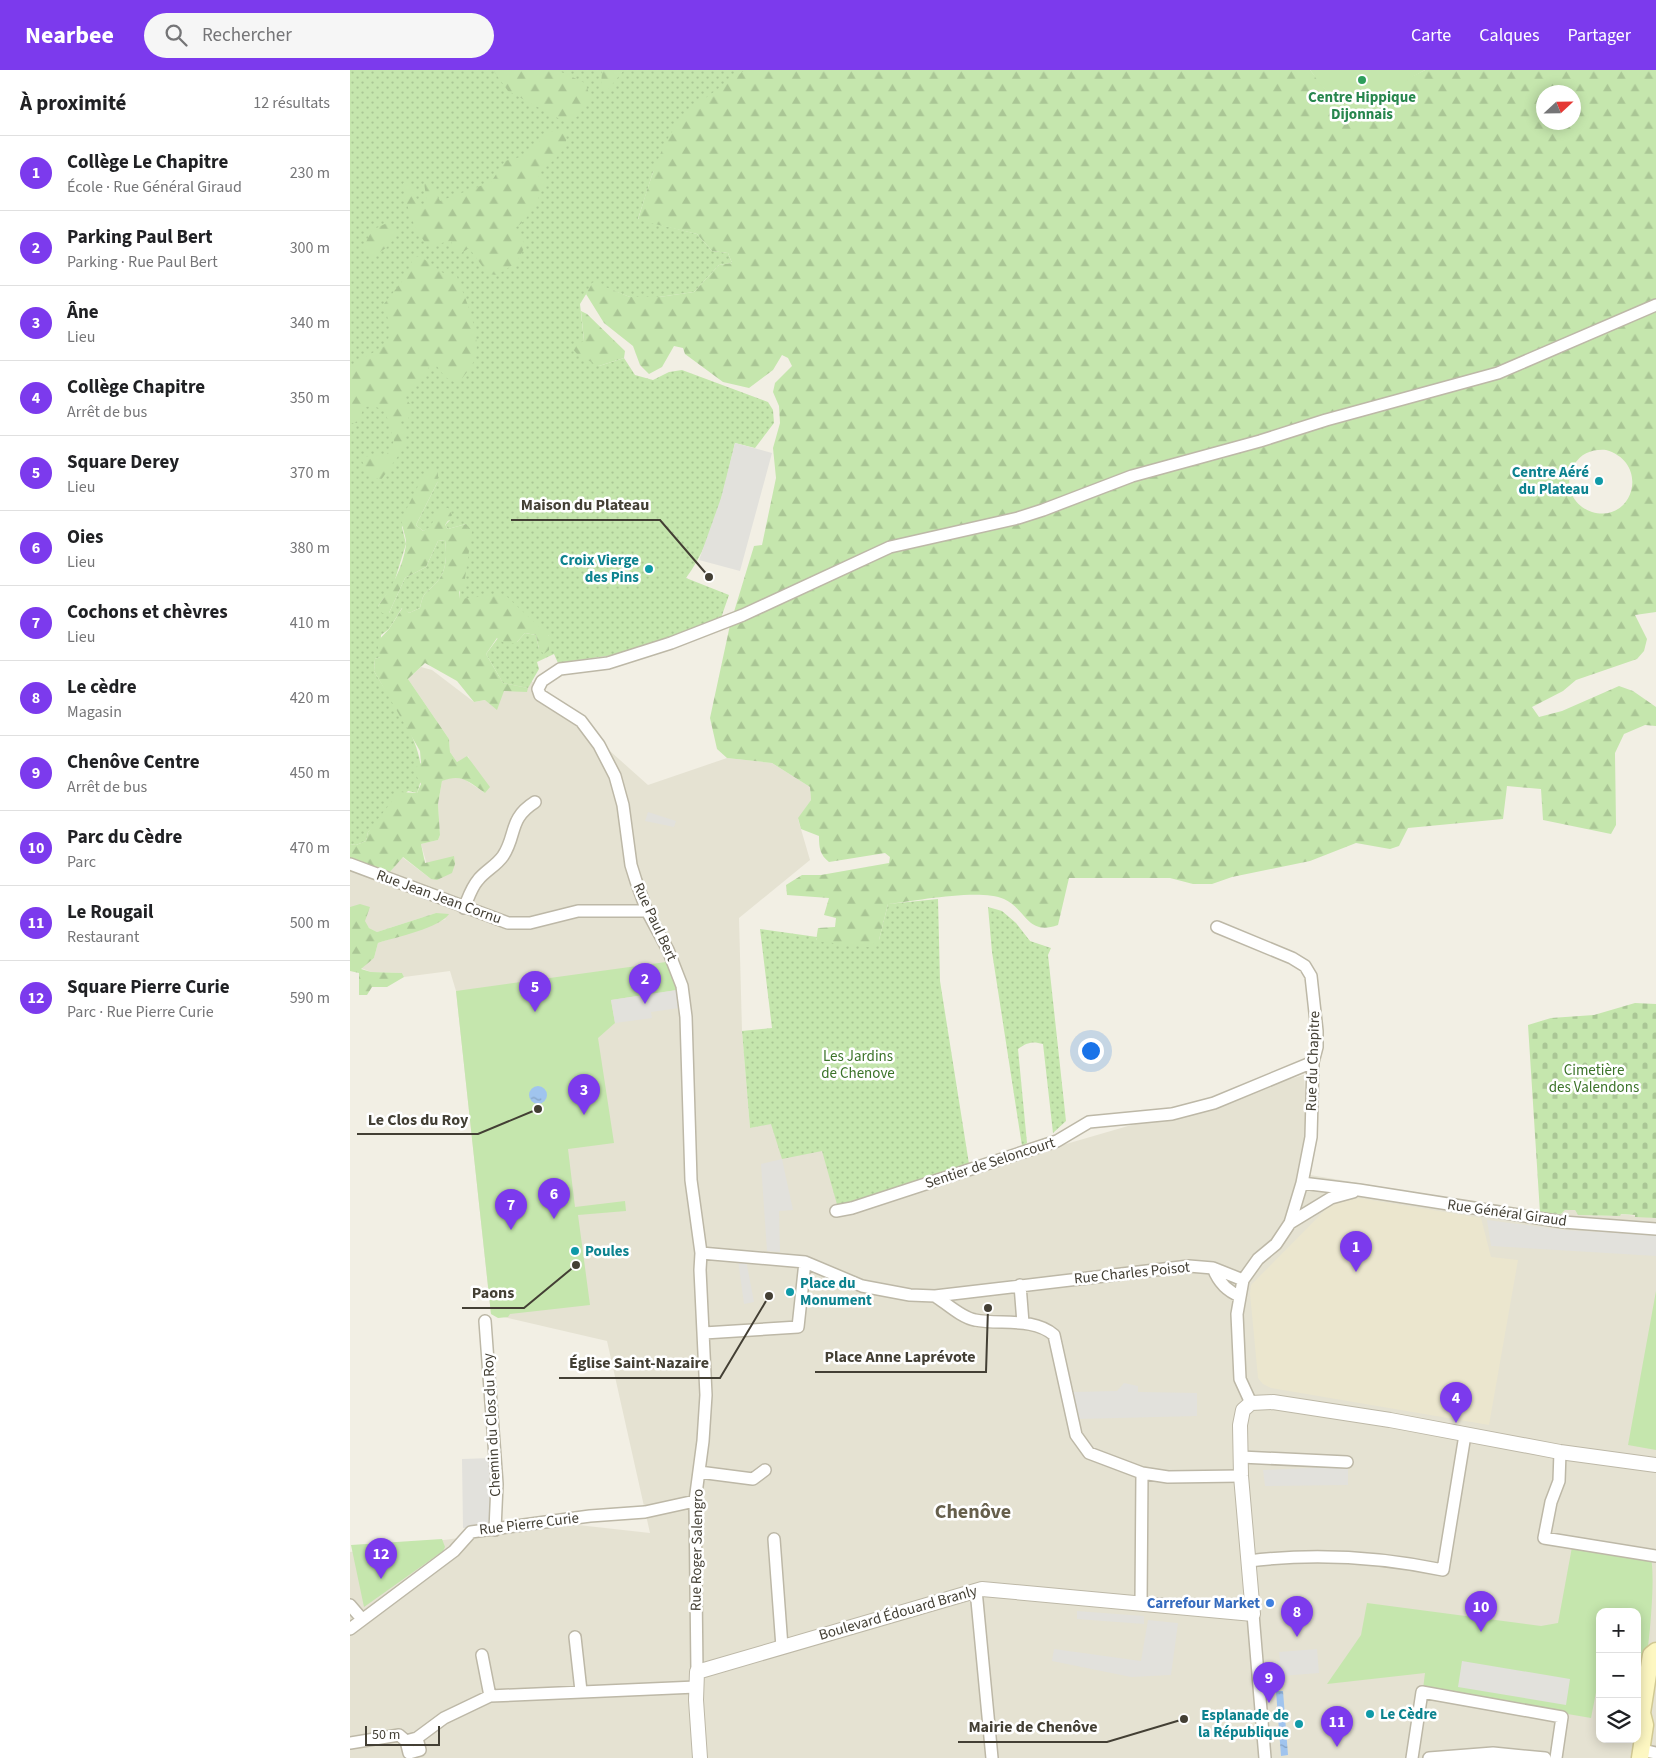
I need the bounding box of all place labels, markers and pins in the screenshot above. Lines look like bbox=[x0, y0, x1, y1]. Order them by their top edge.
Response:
marker: Centre Hippique Dijonnais bbox=[1356, 74, 1368, 86]
place label: Centre Hippique Dijonnais bbox=[1308, 87, 1416, 125]
place label: Centre Aéré du Plateau bbox=[1512, 462, 1589, 500]
marker: Centre Aéré du Plateau bbox=[1593, 475, 1605, 487]
callout: Maison du Plateau bbox=[511, 489, 660, 520]
place label: Croix Vierge des Pins bbox=[560, 550, 639, 588]
marker: Croix Vierge des Pins bbox=[643, 563, 655, 575]
pin: 2 bbox=[629, 963, 661, 1004]
pin: 5 bbox=[519, 971, 551, 1012]
pin: 3 bbox=[568, 1074, 600, 1115]
callout: Le Clos du Roy bbox=[357, 1103, 478, 1134]
pin: 6 bbox=[538, 1178, 570, 1219]
pin: 7 bbox=[495, 1189, 527, 1230]
pin: 1 bbox=[1340, 1231, 1372, 1272]
place label: Poules bbox=[585, 1241, 630, 1262]
marker: Poules bbox=[569, 1245, 581, 1257]
place label: Place du Monument bbox=[800, 1273, 872, 1311]
callout: Paons bbox=[462, 1277, 524, 1308]
marker: Place du Monument bbox=[784, 1286, 796, 1298]
callout: Place Anne Laprévote bbox=[815, 1341, 986, 1372]
callout: Église Saint-Nazaire bbox=[559, 1347, 720, 1378]
pin: 4 bbox=[1440, 1382, 1472, 1423]
pin: 12 bbox=[365, 1538, 397, 1579]
pin: 10 bbox=[1465, 1591, 1497, 1632]
place label: Carrefour Market bbox=[1147, 1593, 1260, 1614]
pin: 8 bbox=[1281, 1596, 1313, 1637]
marker: Carrefour Market bbox=[1264, 1597, 1276, 1609]
pin: 9 bbox=[1253, 1662, 1285, 1703]
place label: Le Cèdre bbox=[1380, 1704, 1437, 1725]
place label: Esplanade de la République bbox=[1198, 1705, 1289, 1743]
pin: 11 bbox=[1321, 1706, 1353, 1747]
marker: Le Cèdre bbox=[1364, 1708, 1376, 1720]
callout: Mairie de Chenôve bbox=[958, 1711, 1107, 1742]
marker: Esplanade de la République bbox=[1293, 1718, 1305, 1730]

